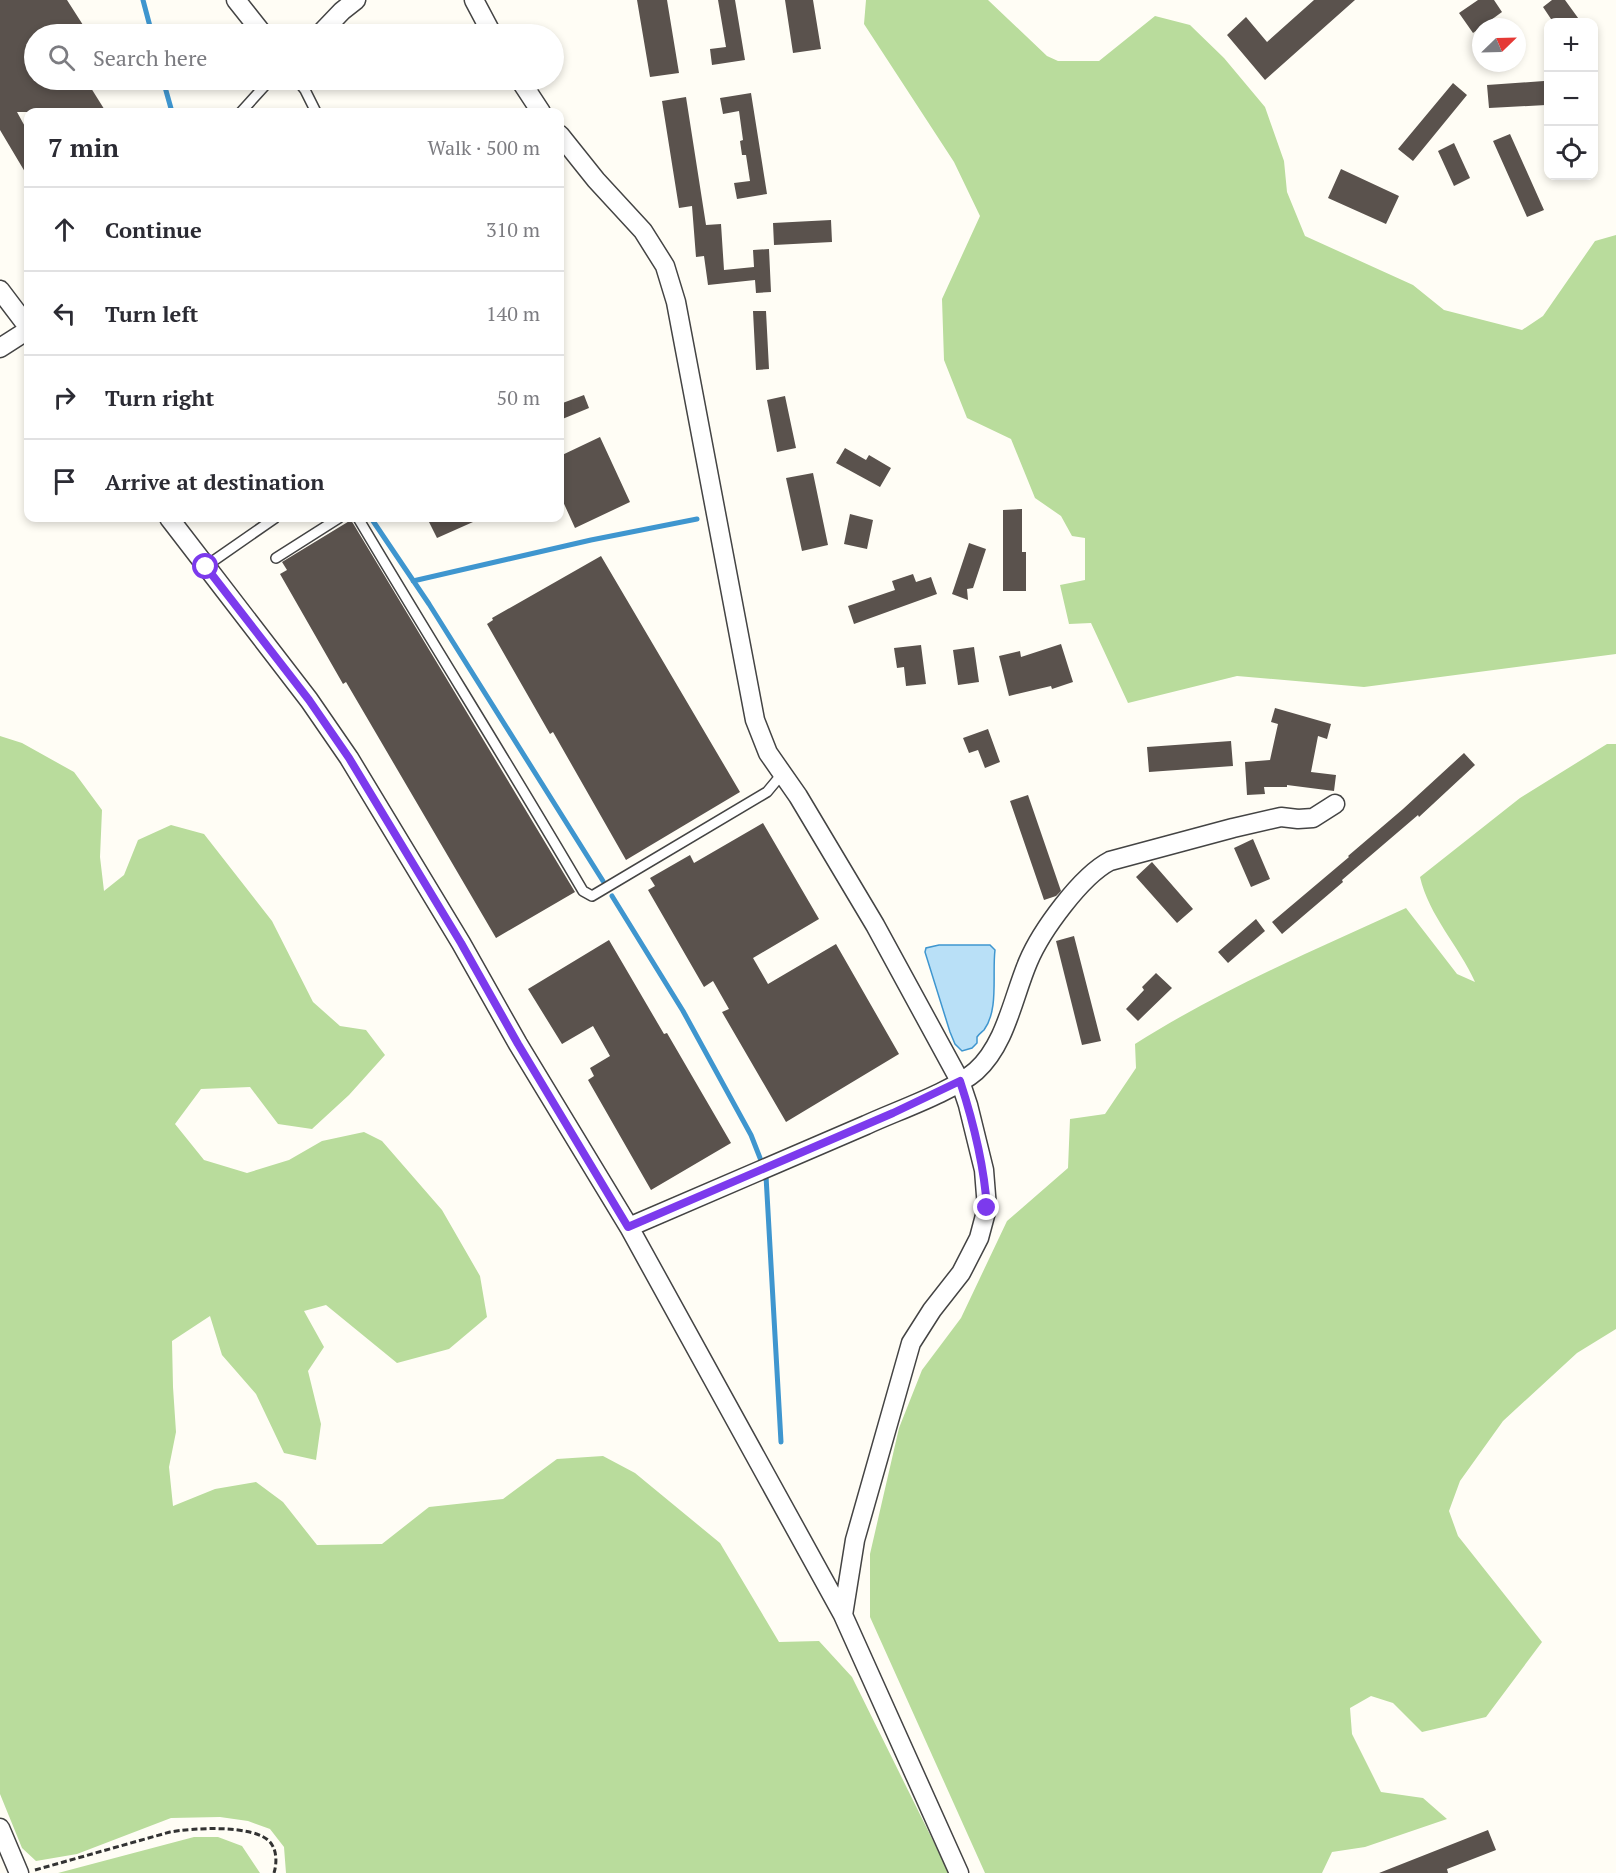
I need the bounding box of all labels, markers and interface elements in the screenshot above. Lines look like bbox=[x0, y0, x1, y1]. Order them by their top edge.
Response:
north arrow bbox=[1472, 18, 1526, 72]
map controls bbox=[1544, 18, 1598, 180]
button: + bbox=[1544, 18, 1598, 72]
search box bbox=[24, 24, 564, 90]
icon: search bbox=[45, 41, 78, 74]
text: Search here bbox=[93, 43, 207, 72]
button: − bbox=[1544, 72, 1598, 126]
button: locate bbox=[1544, 126, 1598, 180]
text: 7 min bbox=[48, 130, 119, 164]
text: Walk · 500 m bbox=[428, 134, 540, 161]
icon: ahead bbox=[48, 213, 81, 246]
text: Continue bbox=[105, 215, 202, 244]
text: 310 m bbox=[486, 216, 540, 243]
icon: left bbox=[48, 297, 81, 330]
text: Turn left bbox=[105, 299, 198, 328]
text: 140 m bbox=[486, 300, 540, 327]
icon: right bbox=[48, 381, 81, 414]
text: Turn right bbox=[105, 383, 214, 412]
text: 50 m bbox=[497, 384, 540, 411]
icon: arrive bbox=[48, 465, 81, 498]
text: Arrive at destination bbox=[105, 467, 324, 496]
route start bbox=[192, 553, 218, 579]
route end bbox=[973, 1194, 999, 1220]

